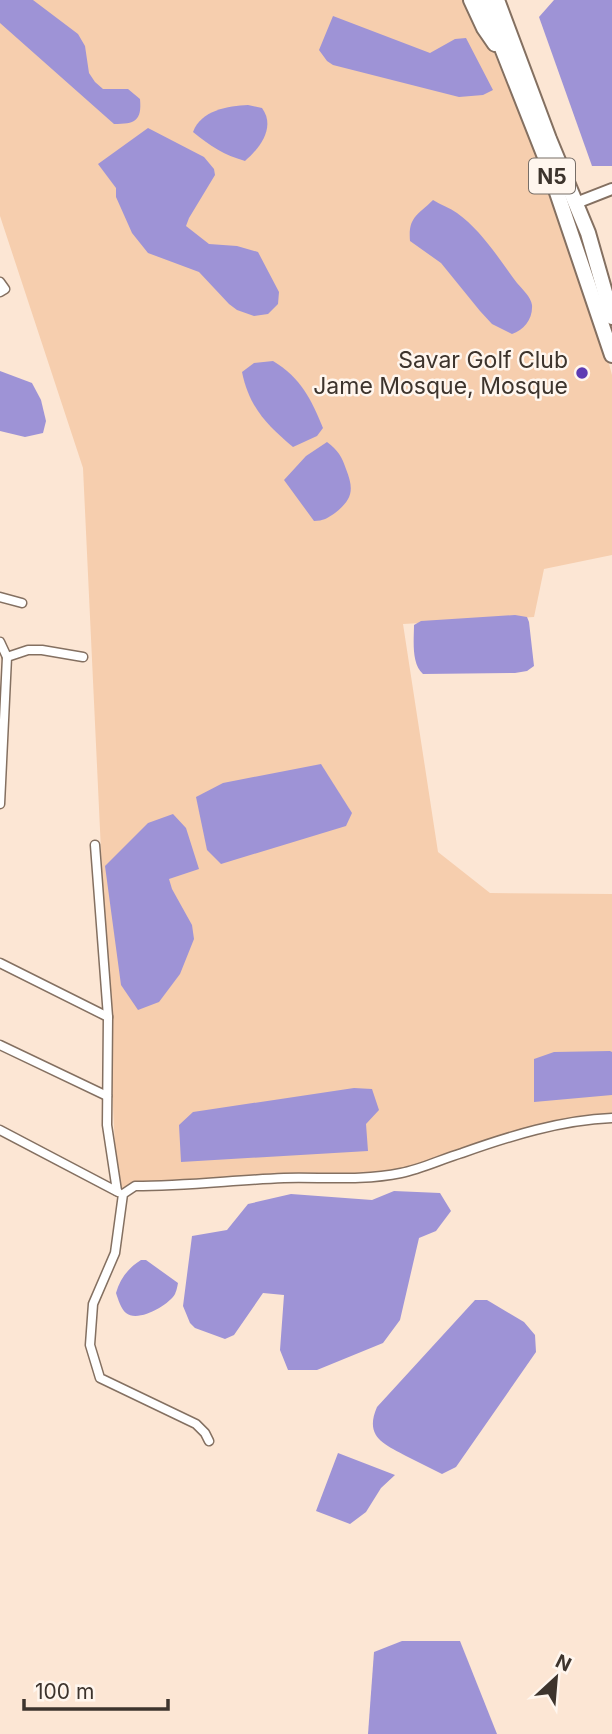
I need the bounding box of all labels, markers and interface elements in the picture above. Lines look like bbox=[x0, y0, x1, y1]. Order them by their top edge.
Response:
road number: N5 bbox=[529, 158, 575, 194]
place label: Savar Golf Club Jame Mosque, Mosque bbox=[313, 346, 568, 400]
marker: Savar Golf Club Jame Mosque, Mosque bbox=[574, 365, 590, 381]
north arrow bbox=[521, 1643, 591, 1713]
text: N bbox=[552, 1650, 575, 1677]
scale bar bbox=[24, 1668, 168, 1712]
text: 100 m bbox=[35, 1679, 94, 1704]

